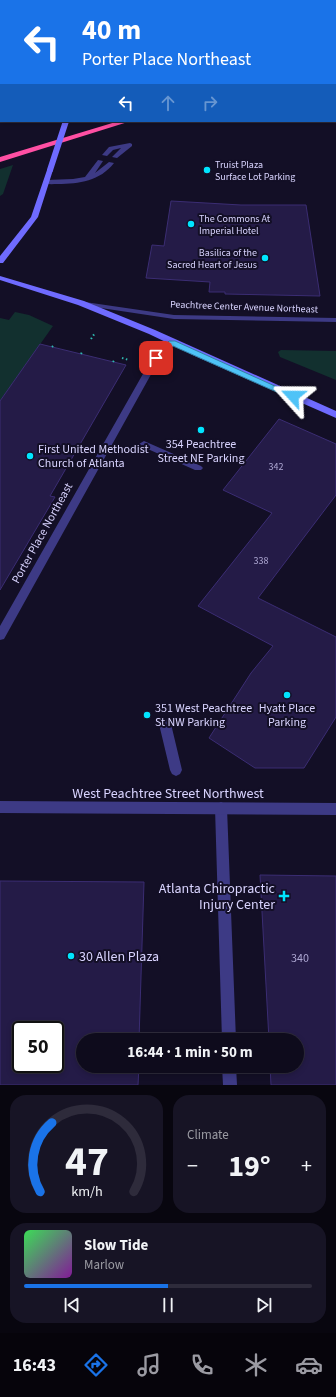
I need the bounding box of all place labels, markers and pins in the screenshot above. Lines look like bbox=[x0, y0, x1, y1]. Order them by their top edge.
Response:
place label: Truist Plaza Surface Lot Parking bbox=[215, 158, 295, 184]
marker: Truist Plaza Surface Lot Parking bbox=[202, 165, 212, 175]
place label: The Commons At Imperial Hotel bbox=[199, 212, 271, 238]
marker: The Commons At Imperial Hotel bbox=[186, 219, 196, 229]
place label: Basilica of the Sacred Heart of Jesus bbox=[167, 246, 257, 272]
marker: Basilica of the Sacred Heart of Jesus bbox=[260, 253, 270, 263]
pin bbox=[139, 341, 173, 375]
marker: 354 Peachtree Street NE Parking bbox=[196, 425, 206, 435]
place label: 354 Peachtree Street NE Parking bbox=[158, 436, 244, 467]
place label: First United Methodist Church of Atlanta bbox=[38, 441, 149, 472]
marker: First United Methodist Church of Atlanta bbox=[25, 451, 35, 461]
marker: Hyatt Place Parking bbox=[282, 690, 292, 700]
place label: 351 West Peachtree St NW Parking bbox=[155, 700, 252, 731]
place label: Hyatt Place Parking bbox=[259, 700, 315, 731]
marker: 351 West Peachtree St NW Parking bbox=[142, 710, 152, 720]
place label: Atlanta Chiropractic Injury Center bbox=[159, 879, 276, 915]
marker: Atlanta Chiropractic Injury Center bbox=[278, 890, 290, 902]
place label: 30 Allen Plaza bbox=[79, 947, 159, 967]
marker: 30 Allen Plaza bbox=[66, 951, 76, 961]

